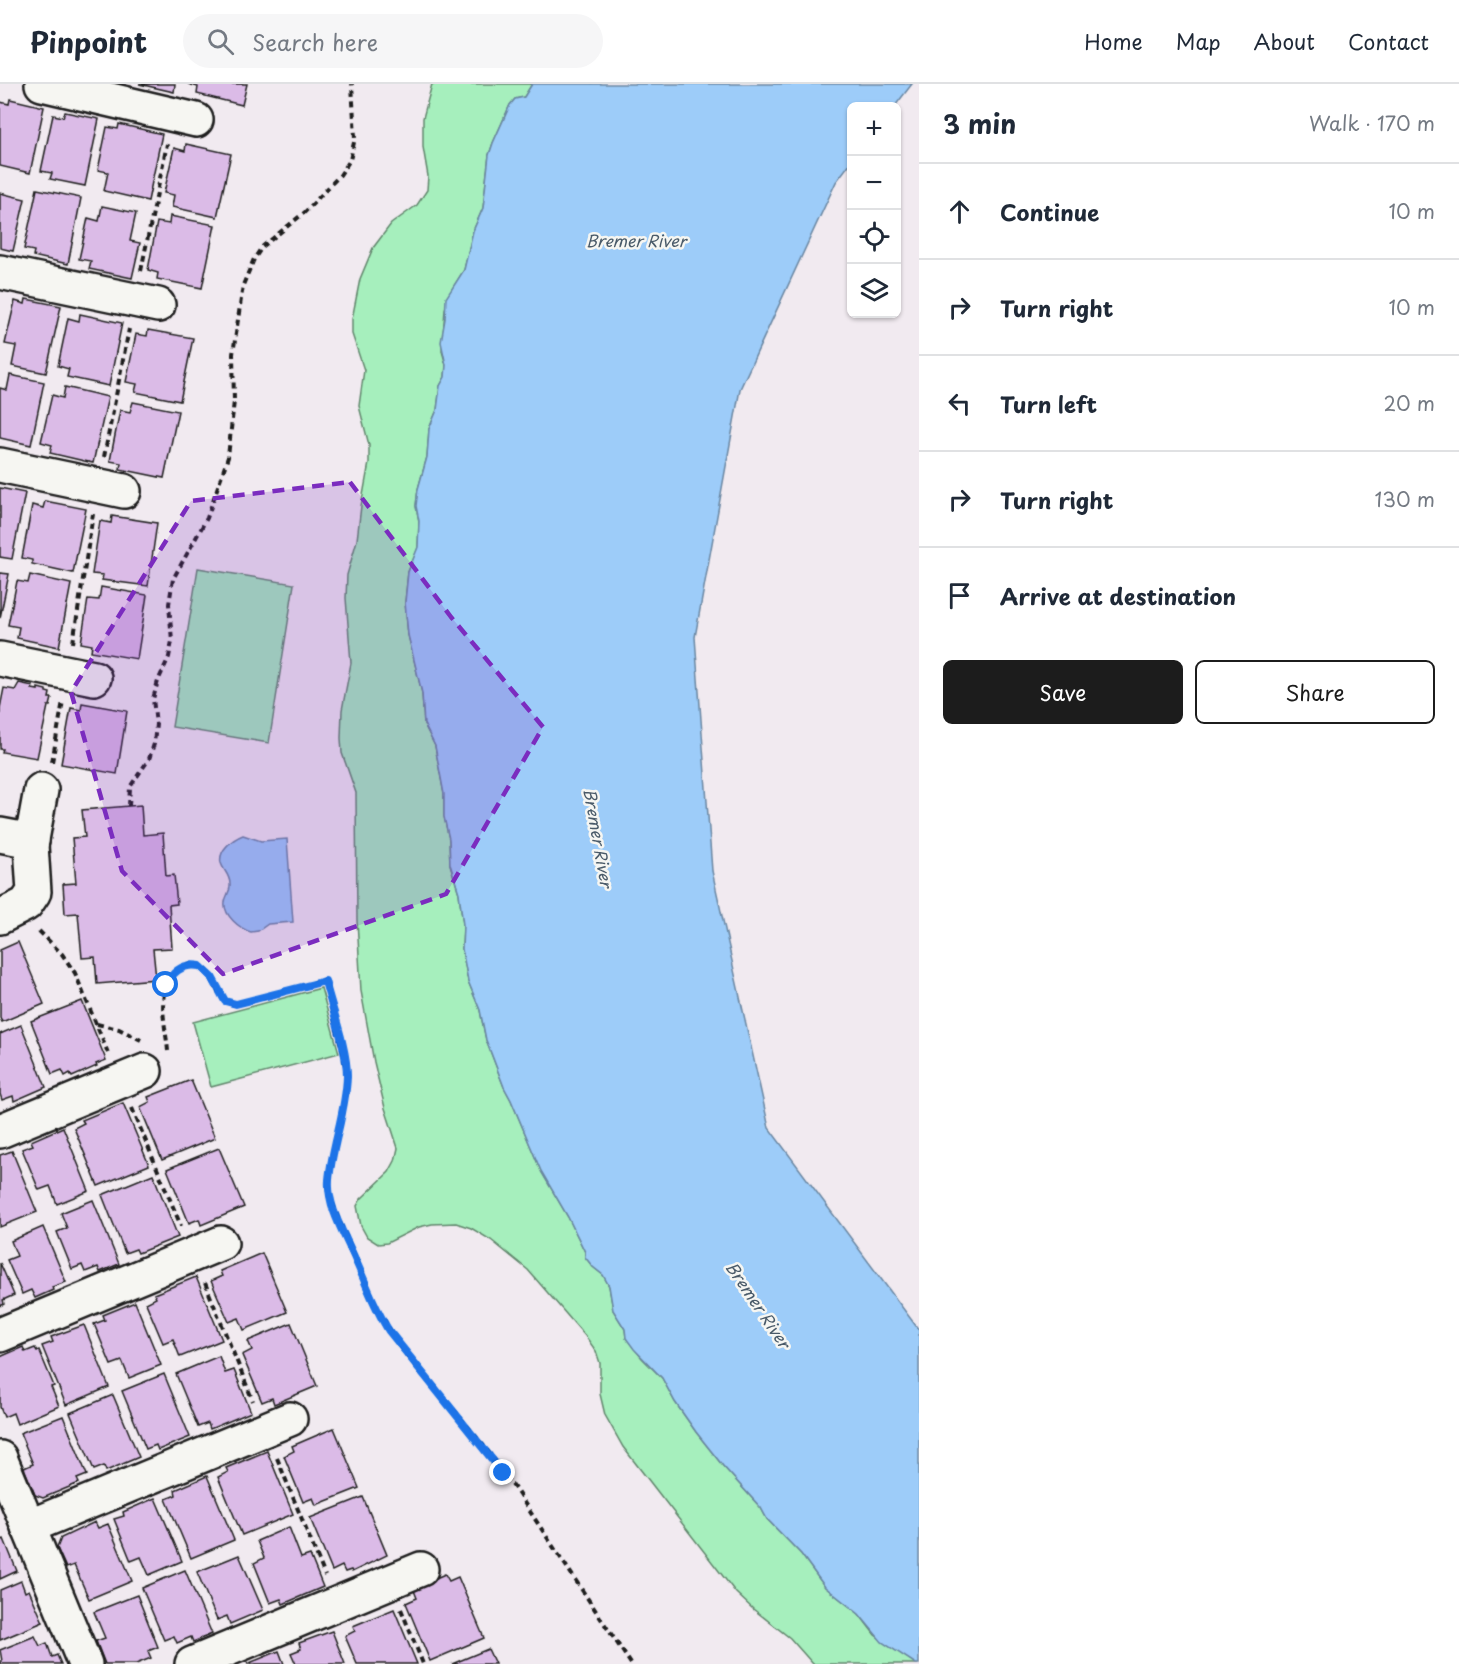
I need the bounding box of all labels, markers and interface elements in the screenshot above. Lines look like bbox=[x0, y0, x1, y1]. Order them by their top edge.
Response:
search box bbox=[183, 14, 603, 68]
text: Pinpoint bbox=[30, 20, 147, 63]
icon: search bbox=[204, 25, 237, 58]
text: Search here bbox=[252, 25, 378, 58]
text: Home bbox=[1084, 25, 1143, 57]
text: Map bbox=[1176, 25, 1221, 57]
text: About bbox=[1254, 25, 1315, 57]
text: Contact bbox=[1348, 25, 1429, 57]
map controls bbox=[847, 102, 901, 318]
button: + bbox=[847, 102, 901, 156]
text: 3 min bbox=[943, 104, 1016, 143]
text: Walk · 170 m bbox=[1309, 108, 1435, 138]
button: − bbox=[847, 156, 901, 210]
icon: ahead bbox=[943, 195, 976, 228]
text: Continue bbox=[1000, 195, 1099, 228]
text: 10 m bbox=[1388, 196, 1435, 226]
button: locate bbox=[847, 210, 901, 264]
water label: Bremer River bbox=[586, 228, 689, 252]
button: layers bbox=[847, 264, 901, 318]
icon: right bbox=[943, 291, 976, 324]
text: Turn right bbox=[1000, 291, 1113, 324]
text: 10 m bbox=[1388, 292, 1435, 322]
icon: left bbox=[943, 387, 976, 420]
text: Turn left bbox=[1000, 387, 1097, 420]
text: 20 m bbox=[1383, 388, 1435, 418]
icon: right bbox=[943, 483, 976, 516]
text: Turn right bbox=[1000, 483, 1113, 516]
text: 130 m bbox=[1375, 484, 1435, 514]
icon: arrive bbox=[943, 579, 976, 612]
text: Arrive at destination bbox=[1000, 579, 1236, 612]
button: Save bbox=[943, 660, 1183, 724]
button: Share bbox=[1195, 660, 1435, 724]
water label: Bremer River bbox=[578, 787, 620, 892]
route start bbox=[152, 971, 178, 997]
water label: Bremer River bbox=[721, 1256, 798, 1355]
route end bbox=[489, 1459, 515, 1485]

